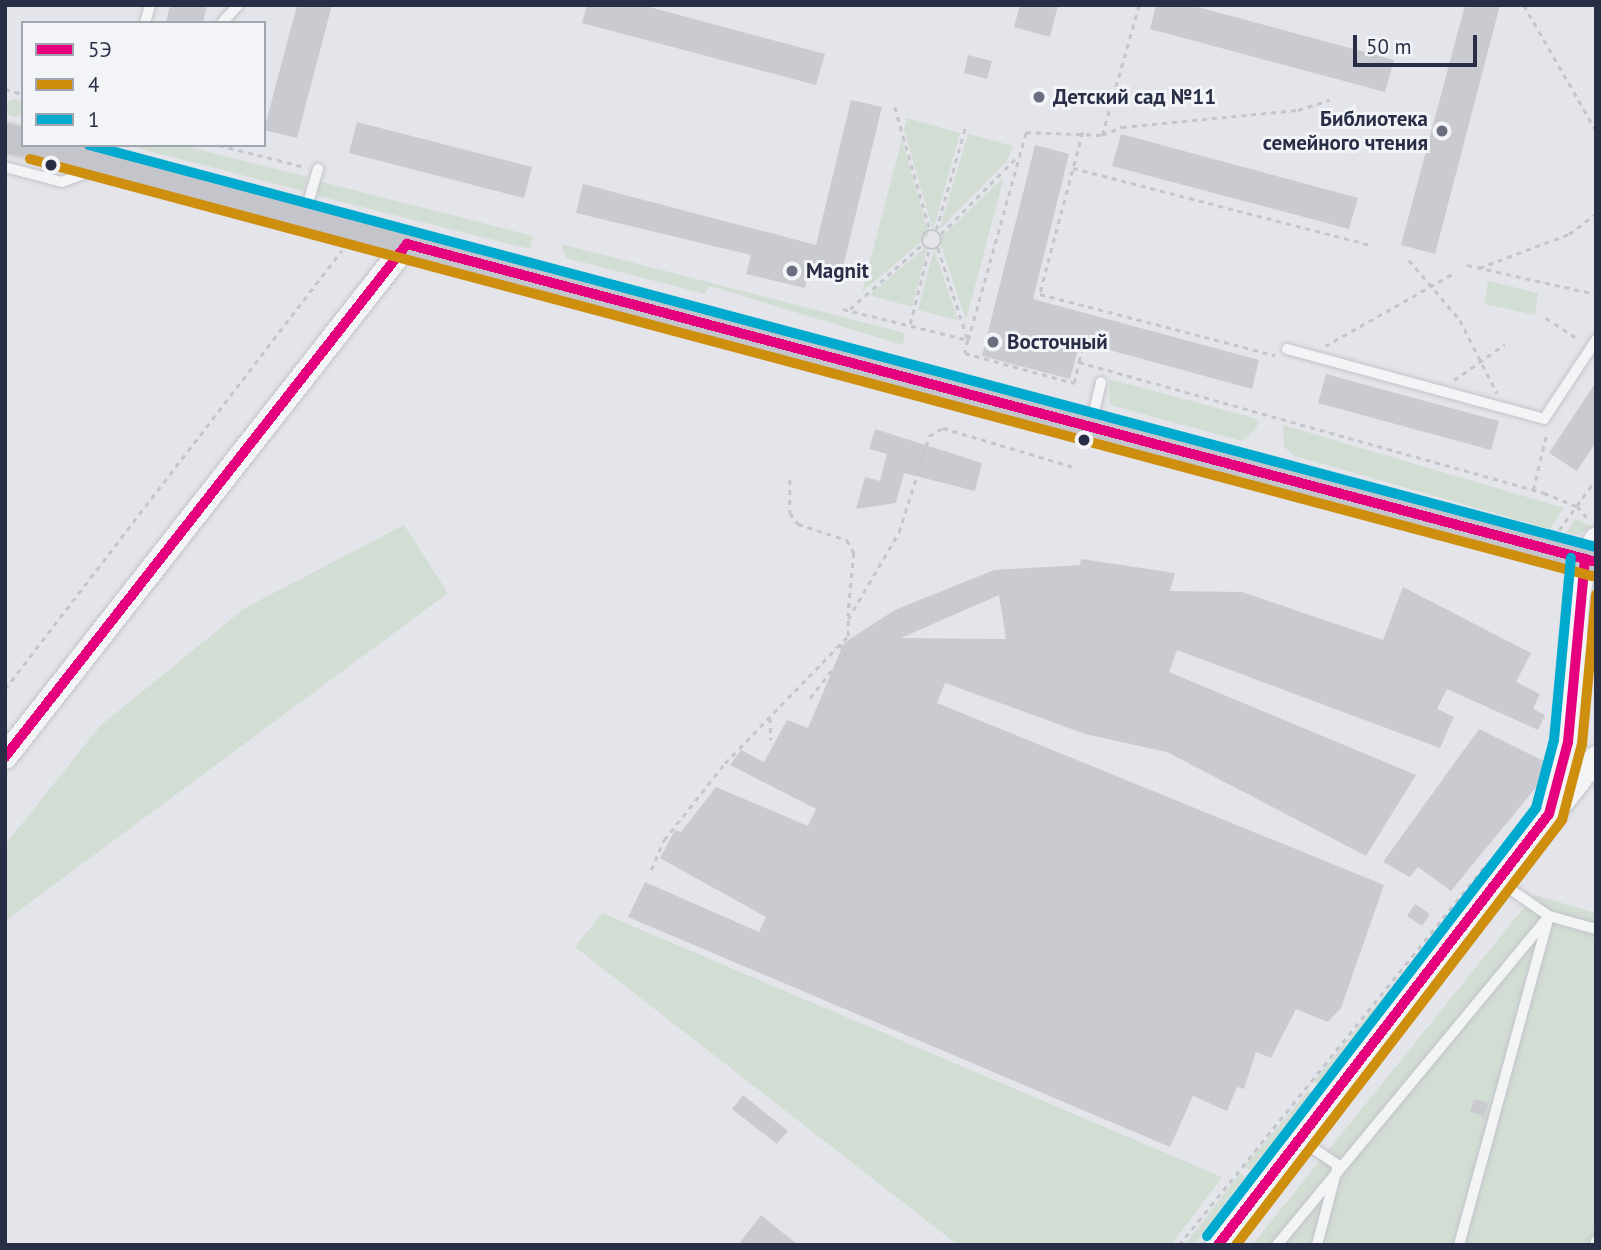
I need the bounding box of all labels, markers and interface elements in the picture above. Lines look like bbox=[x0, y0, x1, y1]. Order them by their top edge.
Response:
legend bbox=[21, 21, 266, 147]
scale bar bbox=[1356, 21, 1480, 65]
text: 50 m bbox=[1366, 33, 1412, 60]
text: 5Э bbox=[88, 36, 112, 63]
text: 4 bbox=[88, 71, 99, 98]
place label: Детский сад №11 bbox=[1053, 84, 1216, 110]
marker: Детский сад №11 bbox=[1031, 89, 1047, 105]
text: 1 bbox=[88, 106, 99, 133]
place label: Библиотека семейного чтения bbox=[1262, 106, 1428, 156]
marker: Библиотека семейного чтения bbox=[1434, 123, 1450, 139]
unlabelled marker bbox=[44, 158, 58, 172]
place label: Magnit bbox=[806, 258, 869, 284]
marker: Magnit bbox=[784, 263, 800, 279]
place label: Восточный bbox=[1007, 329, 1108, 355]
marker: Восточный bbox=[985, 334, 1001, 350]
unlabelled marker bbox=[1077, 433, 1091, 447]

